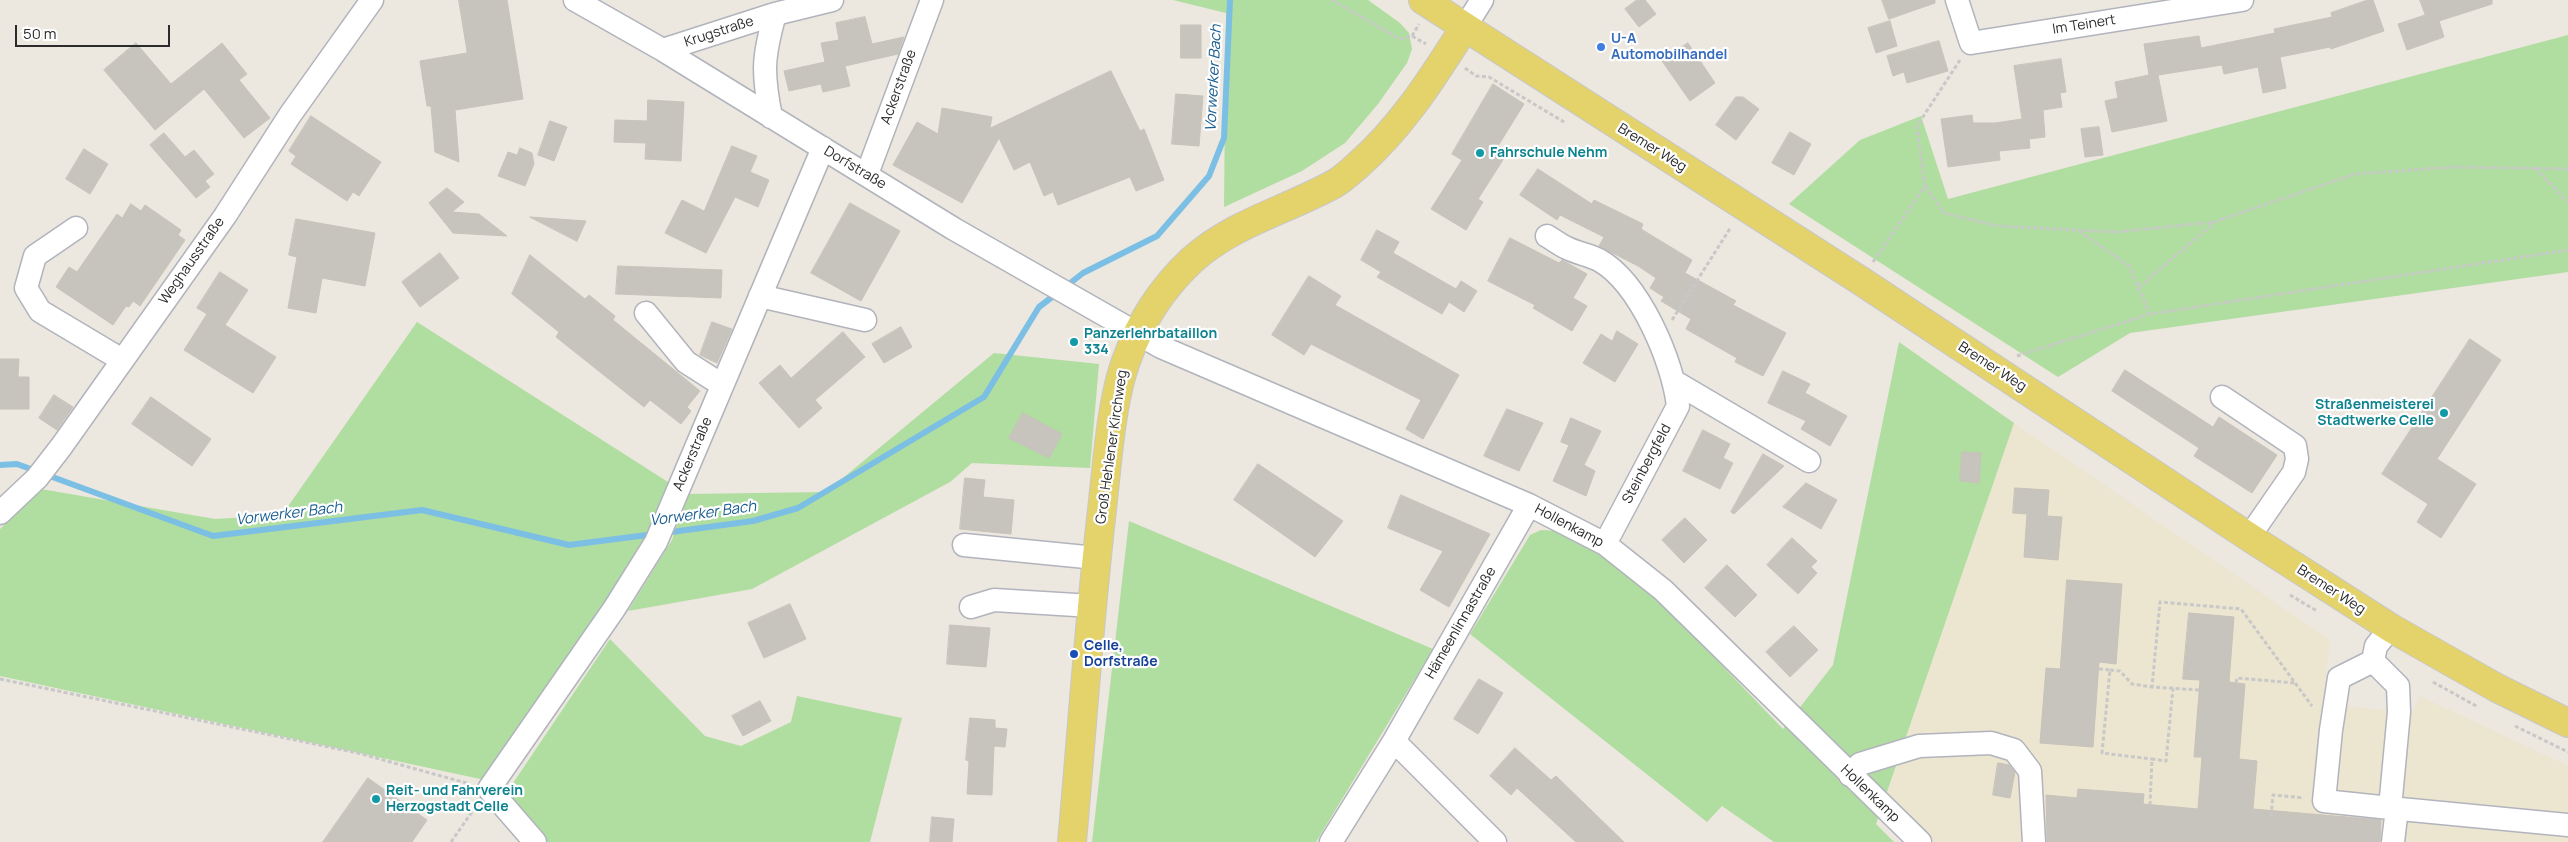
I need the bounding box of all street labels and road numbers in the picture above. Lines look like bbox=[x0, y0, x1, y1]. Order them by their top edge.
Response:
street label: Im Teinert bbox=[2051, 12, 2117, 38]
street label: Krugstraße bbox=[682, 13, 756, 51]
street label: Ackerstraße bbox=[878, 47, 920, 127]
street label: Bremer Weg bbox=[1614, 120, 1690, 176]
street label: Dorfstraße bbox=[821, 143, 889, 193]
street label: Weghausstraße bbox=[156, 214, 228, 308]
street label: Bremer Weg bbox=[1955, 339, 2029, 395]
street label: Groß Hehlener Kirchweg bbox=[1093, 369, 1131, 525]
street label: Ackerstraße bbox=[670, 415, 716, 493]
street label: Steinbergfeld bbox=[1619, 421, 1675, 507]
street label: Hollenkamp bbox=[1532, 501, 1606, 551]
street label: Bremer Weg bbox=[2294, 562, 2368, 618]
street label: Hämeenlinnastraße bbox=[1422, 564, 1500, 682]
street label: Hollenkamp bbox=[1837, 762, 1903, 826]

